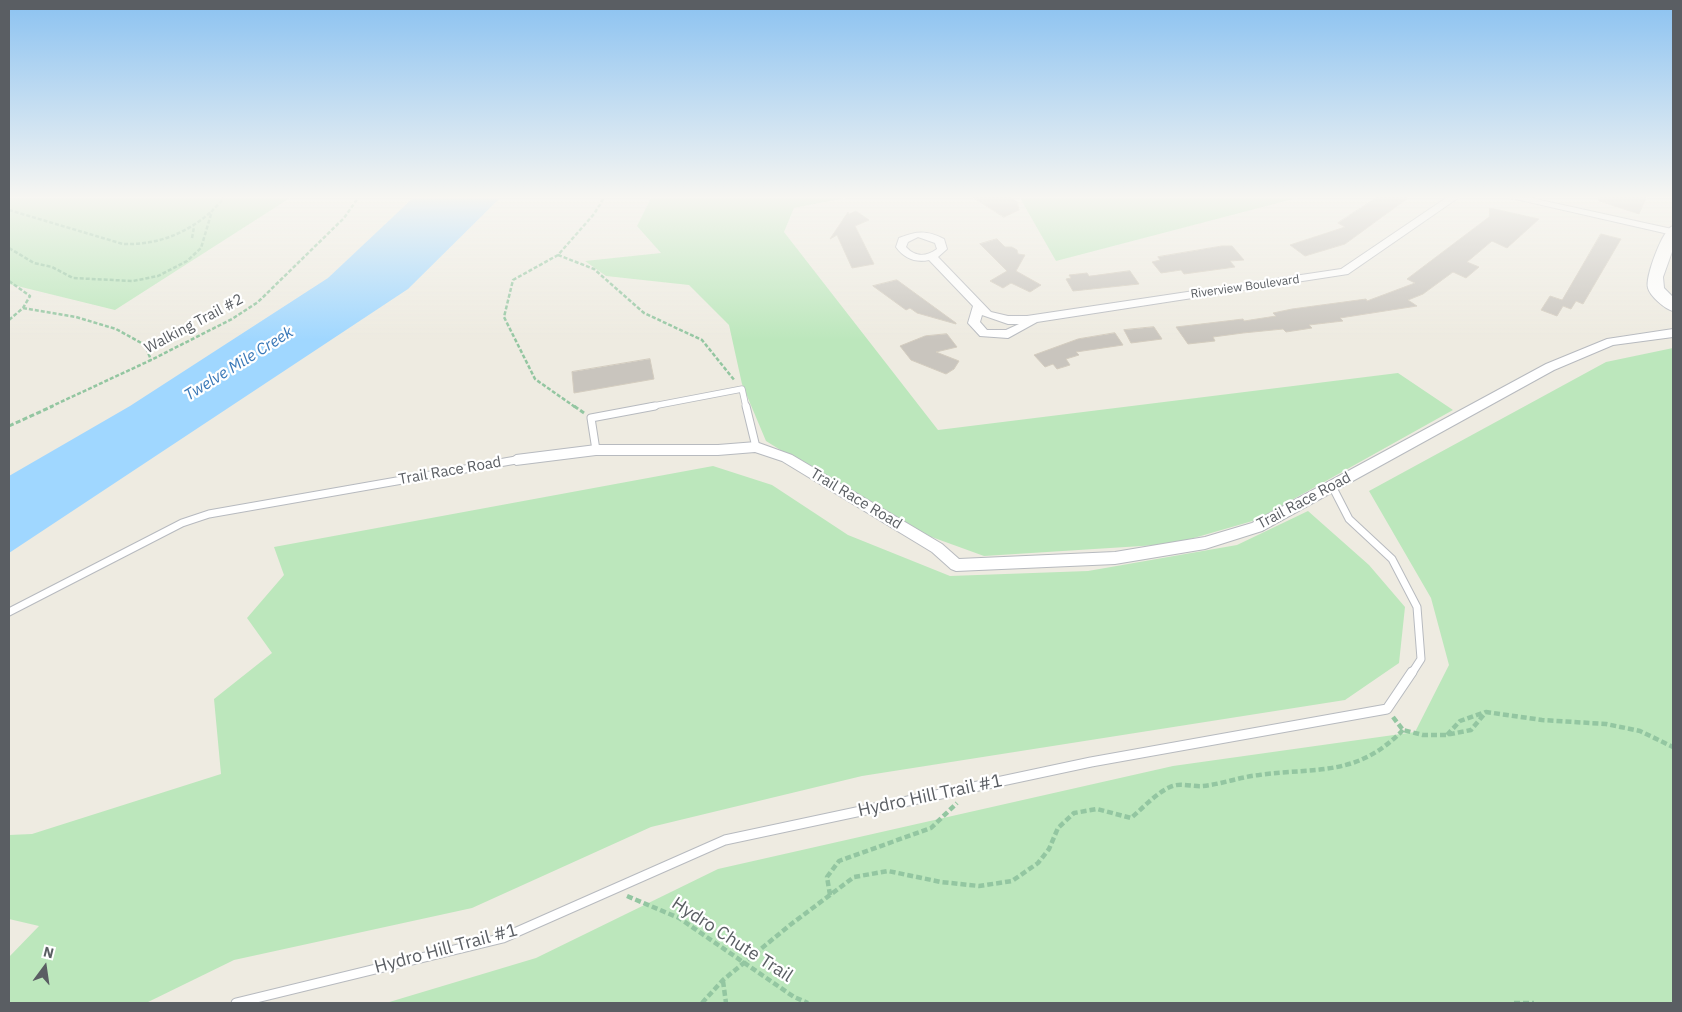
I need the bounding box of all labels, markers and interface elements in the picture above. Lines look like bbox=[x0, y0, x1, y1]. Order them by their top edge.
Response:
street label: Riverview Boulevard bbox=[1190, 272, 1300, 302]
street label: Walking Trail #2 bbox=[141, 290, 247, 358]
water label: Twelve Mile Creek bbox=[181, 323, 297, 405]
street label: Trail Race Road bbox=[397, 453, 503, 489]
street label: Trail Race Road bbox=[807, 465, 905, 533]
street label: Trail Race Road bbox=[1254, 469, 1354, 533]
street label: Hydro Hill Trail #1 bbox=[856, 770, 1004, 822]
street label: Hydro Chute Trail bbox=[667, 893, 797, 987]
street label: Hydro Hill Trail #1 bbox=[372, 920, 520, 978]
north arrow bbox=[20, 942, 70, 992]
text: N bbox=[42, 942, 56, 962]

